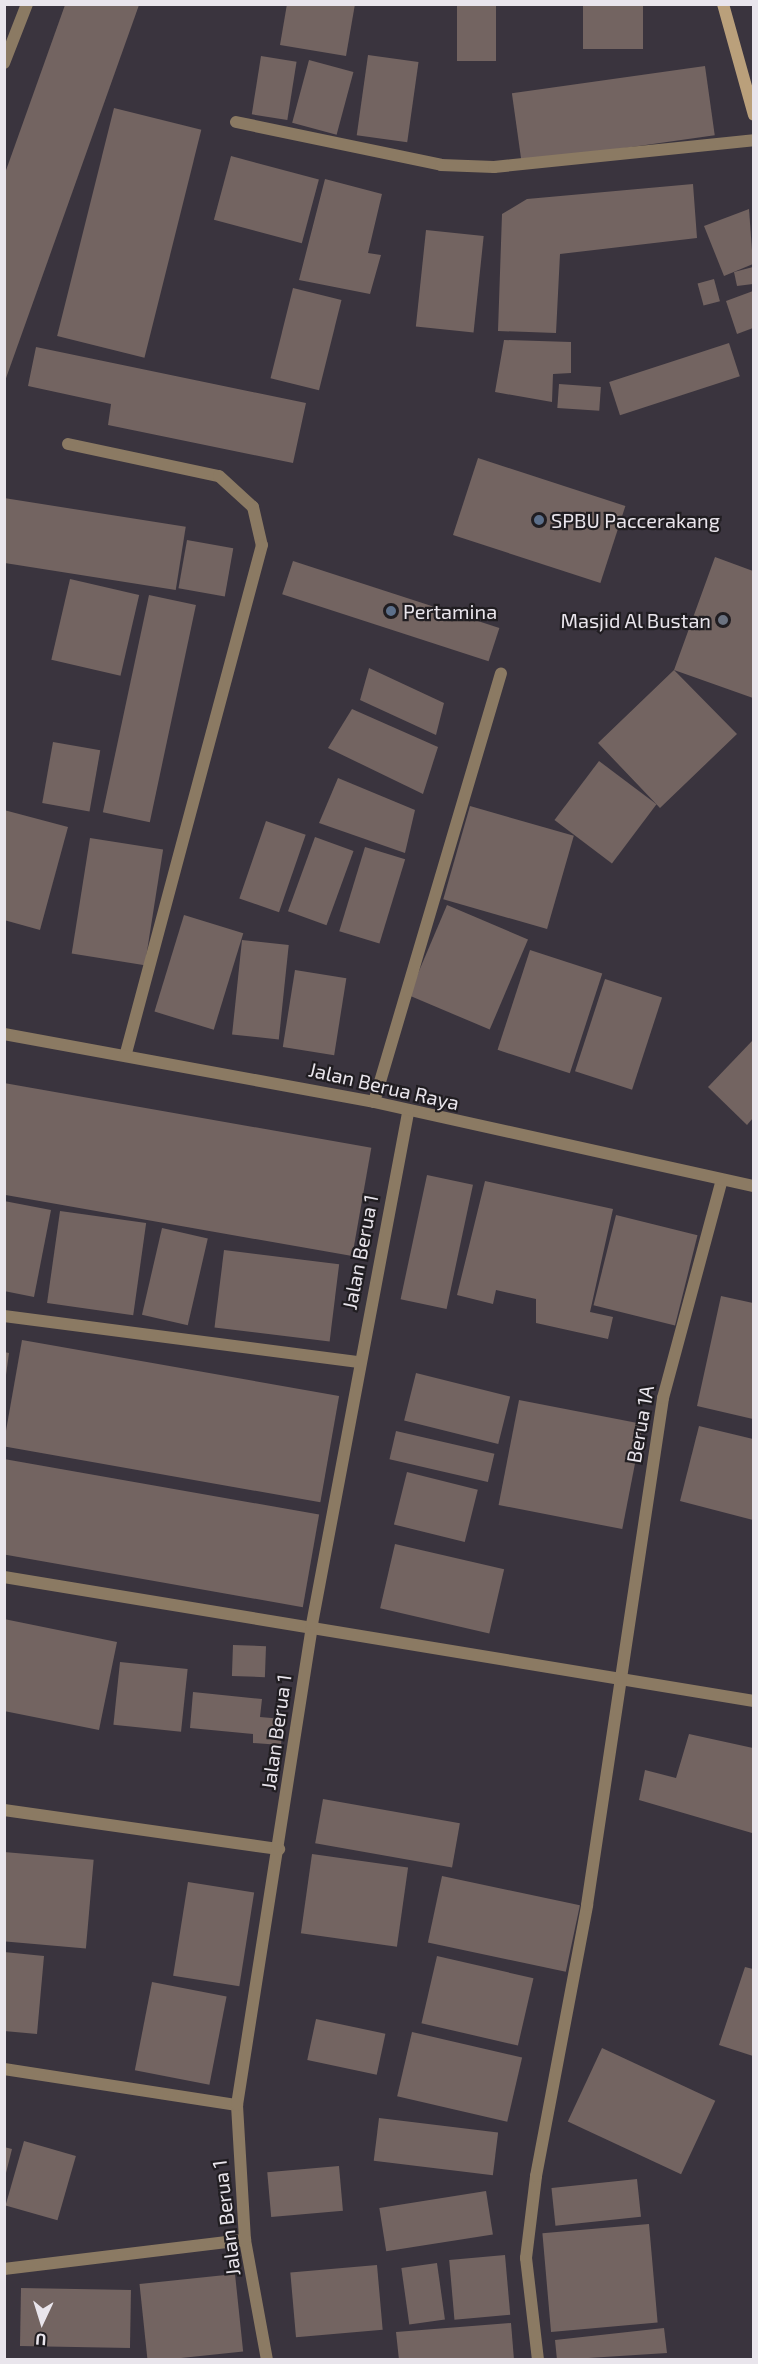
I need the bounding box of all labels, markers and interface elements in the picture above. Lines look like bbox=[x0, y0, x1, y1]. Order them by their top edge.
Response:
place label: SPBU Paccerakang bbox=[551, 508, 720, 532]
marker: SPBU Paccerakang bbox=[532, 513, 546, 527]
place label: Pertamina bbox=[403, 599, 497, 623]
marker: Pertamina bbox=[384, 604, 398, 618]
place label: Masjid Al Bustan bbox=[559, 608, 711, 632]
marker: Masjid Al Bustan bbox=[716, 613, 730, 627]
street label: Jalan Berua Raya bbox=[306, 1057, 462, 1115]
street label: Jalan Berua 1 bbox=[337, 1192, 383, 1312]
street label: Berua 1A bbox=[621, 1383, 659, 1465]
street label: Jalan Berua 1 bbox=[256, 1673, 296, 1791]
street label: Jalan Berua 1 bbox=[207, 2159, 245, 2277]
north arrow bbox=[12, 2292, 72, 2352]
text: U bbox=[35, 2331, 47, 2350]

